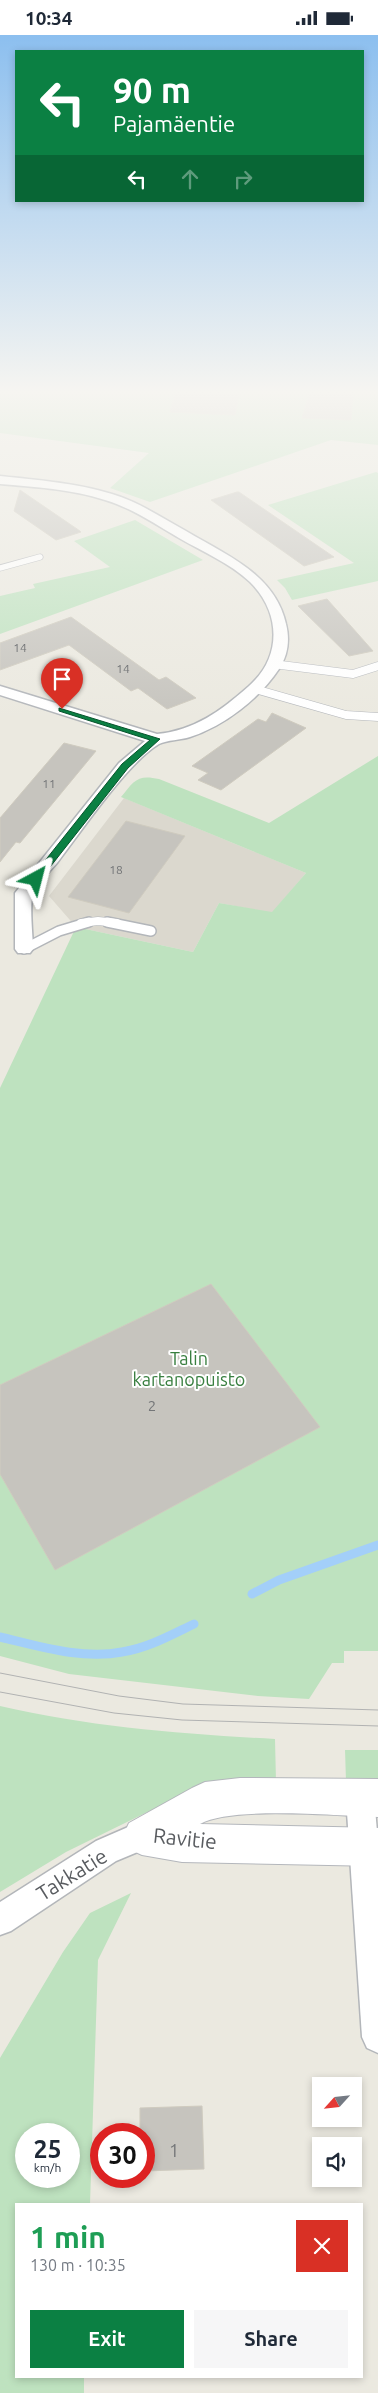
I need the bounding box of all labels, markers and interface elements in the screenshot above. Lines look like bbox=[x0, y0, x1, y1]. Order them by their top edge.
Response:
text: 10:34 bbox=[25, 7, 73, 29]
icon: left bbox=[30, 70, 95, 135]
text: 90 m bbox=[113, 70, 191, 110]
text: Pajamäentie bbox=[113, 111, 235, 136]
icon: left bbox=[123, 165, 151, 193]
icon: ahead bbox=[176, 165, 204, 193]
icon: right bbox=[229, 165, 257, 193]
house number: 14 bbox=[13, 641, 27, 654]
pin bbox=[41, 658, 83, 709]
house number: 14 bbox=[116, 662, 130, 675]
icon: arrive bbox=[48, 665, 76, 693]
house number: 11 bbox=[42, 777, 56, 790]
position arrow bbox=[9, 852, 61, 904]
house number: 18 bbox=[109, 863, 123, 876]
park label: Talin kartanopuisto bbox=[133, 1348, 245, 1389]
house number: 2 bbox=[148, 1397, 156, 1414]
street label: Ravitie bbox=[152, 1823, 218, 1853]
street label: Takkatie bbox=[32, 1843, 111, 1905]
north arrow bbox=[312, 2077, 362, 2127]
map controls bbox=[312, 2077, 362, 2187]
speed limit sign: 30 bbox=[90, 2123, 155, 2188]
text: 25 bbox=[33, 2135, 62, 2163]
button: sound bbox=[312, 2137, 362, 2187]
house number: 1 bbox=[169, 2140, 179, 2160]
text: km/h bbox=[34, 2161, 61, 2174]
text: 1 min bbox=[30, 2220, 106, 2254]
button: close bbox=[296, 2220, 348, 2272]
text: 130 m · 10:35 bbox=[30, 2256, 126, 2274]
button: Exit bbox=[30, 2310, 184, 2368]
button: Share bbox=[194, 2310, 348, 2368]

